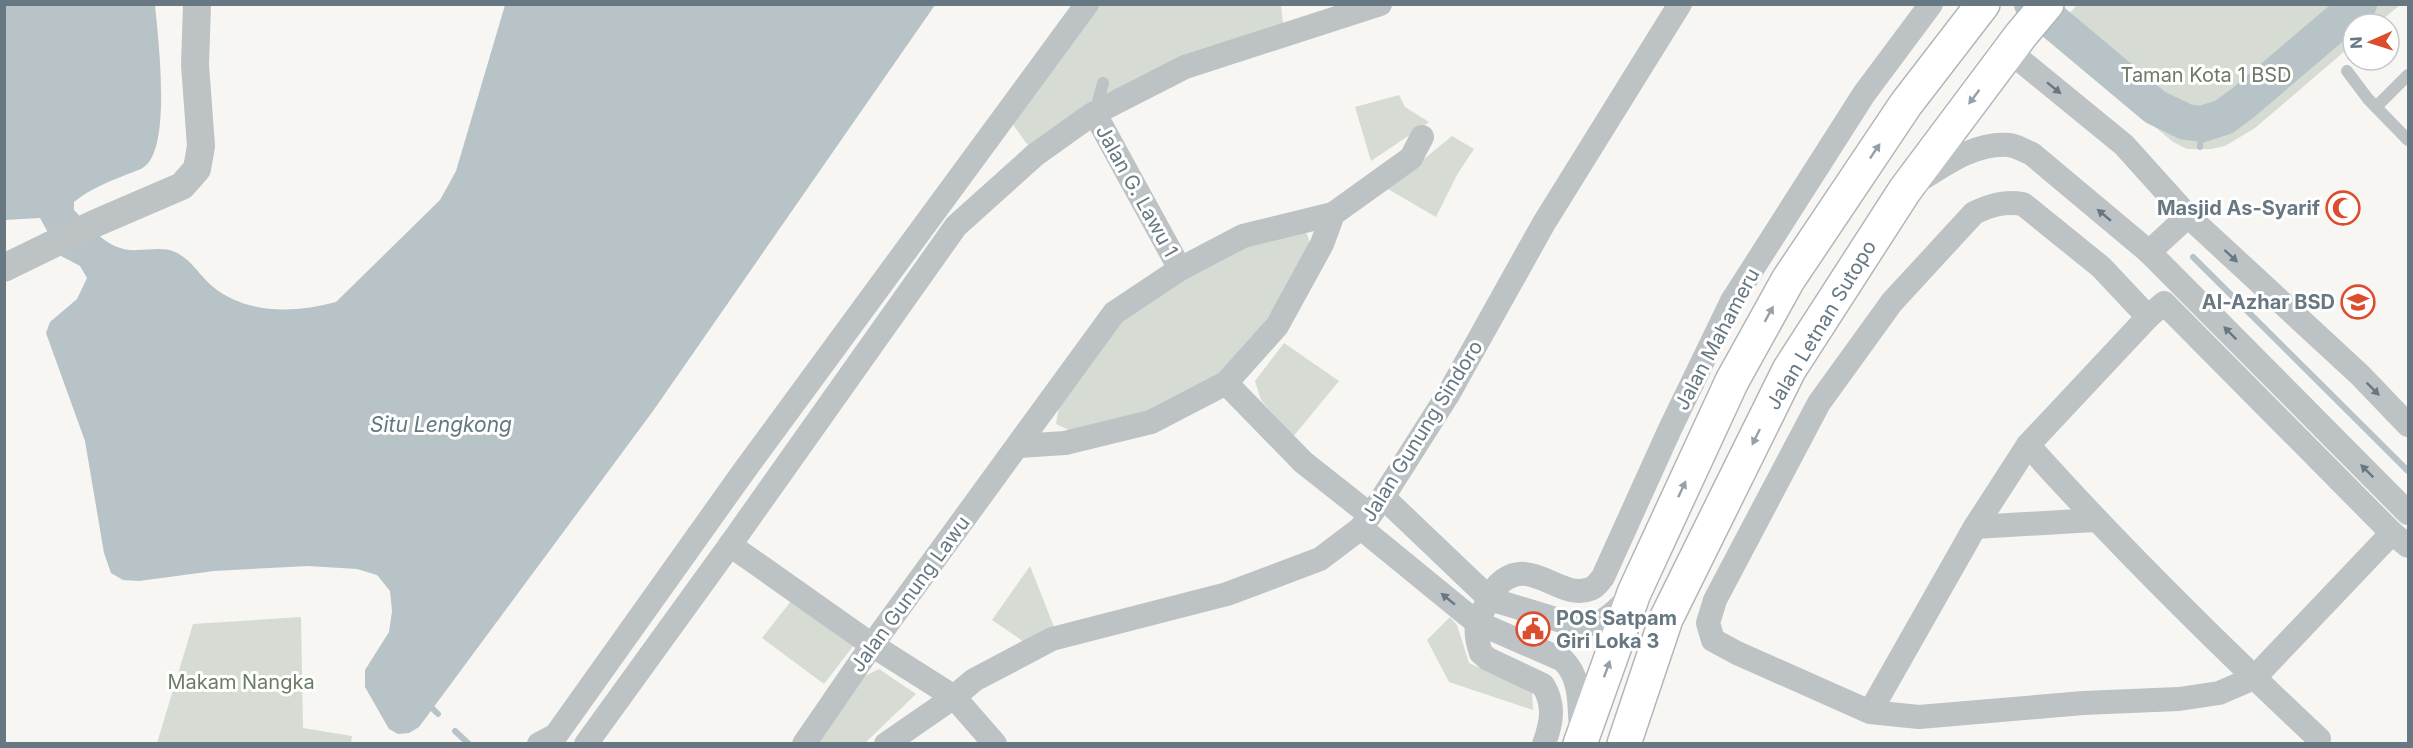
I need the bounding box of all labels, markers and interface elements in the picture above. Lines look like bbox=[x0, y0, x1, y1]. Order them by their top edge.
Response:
north arrow bbox=[2341, 12, 2401, 72]
text: N bbox=[2346, 36, 2366, 49]
park label: Taman Kota 1 BSD bbox=[2120, 63, 2292, 87]
one-way arrow bbox=[2046, 81, 2061, 94]
one-way arrow bbox=[1968, 90, 1980, 105]
street label: Jalan G. Lawu 1 bbox=[1091, 121, 1183, 261]
one-way arrow bbox=[1869, 143, 1881, 159]
mosque icon: Masjid As-Syarif bbox=[2325, 190, 2361, 226]
place label: Masjid As-Syarif bbox=[2157, 196, 2320, 220]
one-way arrow bbox=[2097, 209, 2112, 222]
street label: Jalan Letnan Sutopo bbox=[1761, 236, 1881, 414]
one-way arrow bbox=[2224, 249, 2239, 263]
street label: Jalan Mahameru bbox=[1670, 264, 1764, 414]
school or university icon: Al-Azhar BSD bbox=[2340, 284, 2376, 320]
place label: Al-Azhar BSD bbox=[2202, 290, 2335, 314]
one-way arrow bbox=[1764, 306, 1774, 323]
one-way arrow bbox=[2224, 326, 2238, 340]
street label: Jalan Gunung Sindoro bbox=[1356, 336, 1488, 526]
one-way arrow bbox=[2366, 382, 2380, 396]
water label: Situ Lengkong bbox=[370, 412, 512, 437]
one-way arrow bbox=[1751, 429, 1760, 446]
one-way arrow bbox=[2361, 465, 2375, 479]
one-way arrow bbox=[1678, 480, 1687, 497]
street label: Jalan Gunung Lawu bbox=[845, 511, 975, 677]
one-way arrow bbox=[1440, 592, 1456, 605]
place label: POS Satpam Giri Loka 3 bbox=[1556, 606, 1677, 653]
public building icon: POS Satpam Giri Loka 3 bbox=[1515, 611, 1551, 647]
one-way arrow bbox=[1602, 659, 1612, 677]
park label: Makam Nangka bbox=[167, 670, 315, 694]

